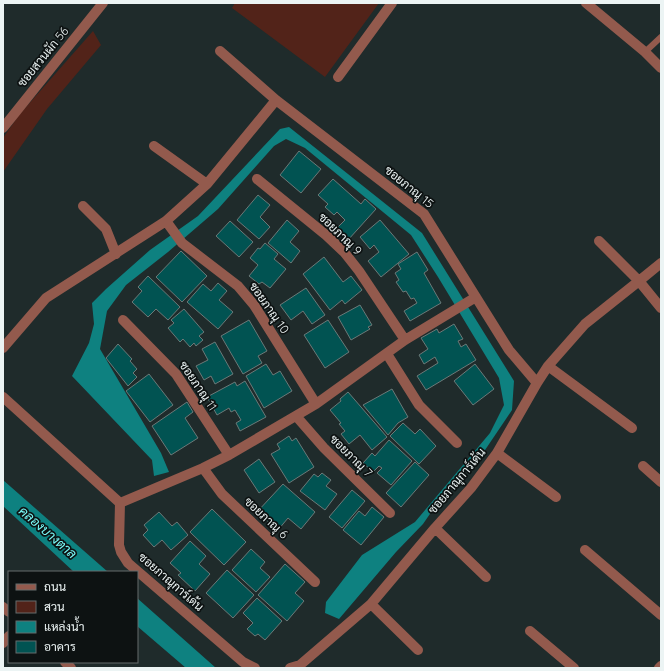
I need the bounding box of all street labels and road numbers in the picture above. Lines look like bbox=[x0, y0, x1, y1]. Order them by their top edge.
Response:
street label: ซอยสวนผัก 56 bbox=[14, 23, 72, 90]
street label: ซอยภาณุ 15 bbox=[381, 162, 437, 212]
street label: ซอยภาณุ 9 bbox=[314, 209, 365, 260]
street label: ซอยภาณุ 10 bbox=[245, 279, 293, 337]
street label: ซอยภาณุ 11 bbox=[175, 358, 220, 415]
street label: ซอยภาณุ 7 bbox=[326, 431, 376, 481]
street label: ซอยภาณุการ์เด้น bbox=[425, 444, 490, 518]
street label: ซอยภาณุ 6 bbox=[240, 494, 292, 543]
street label: ซอยภาณุการ์เด้น bbox=[134, 549, 207, 616]

